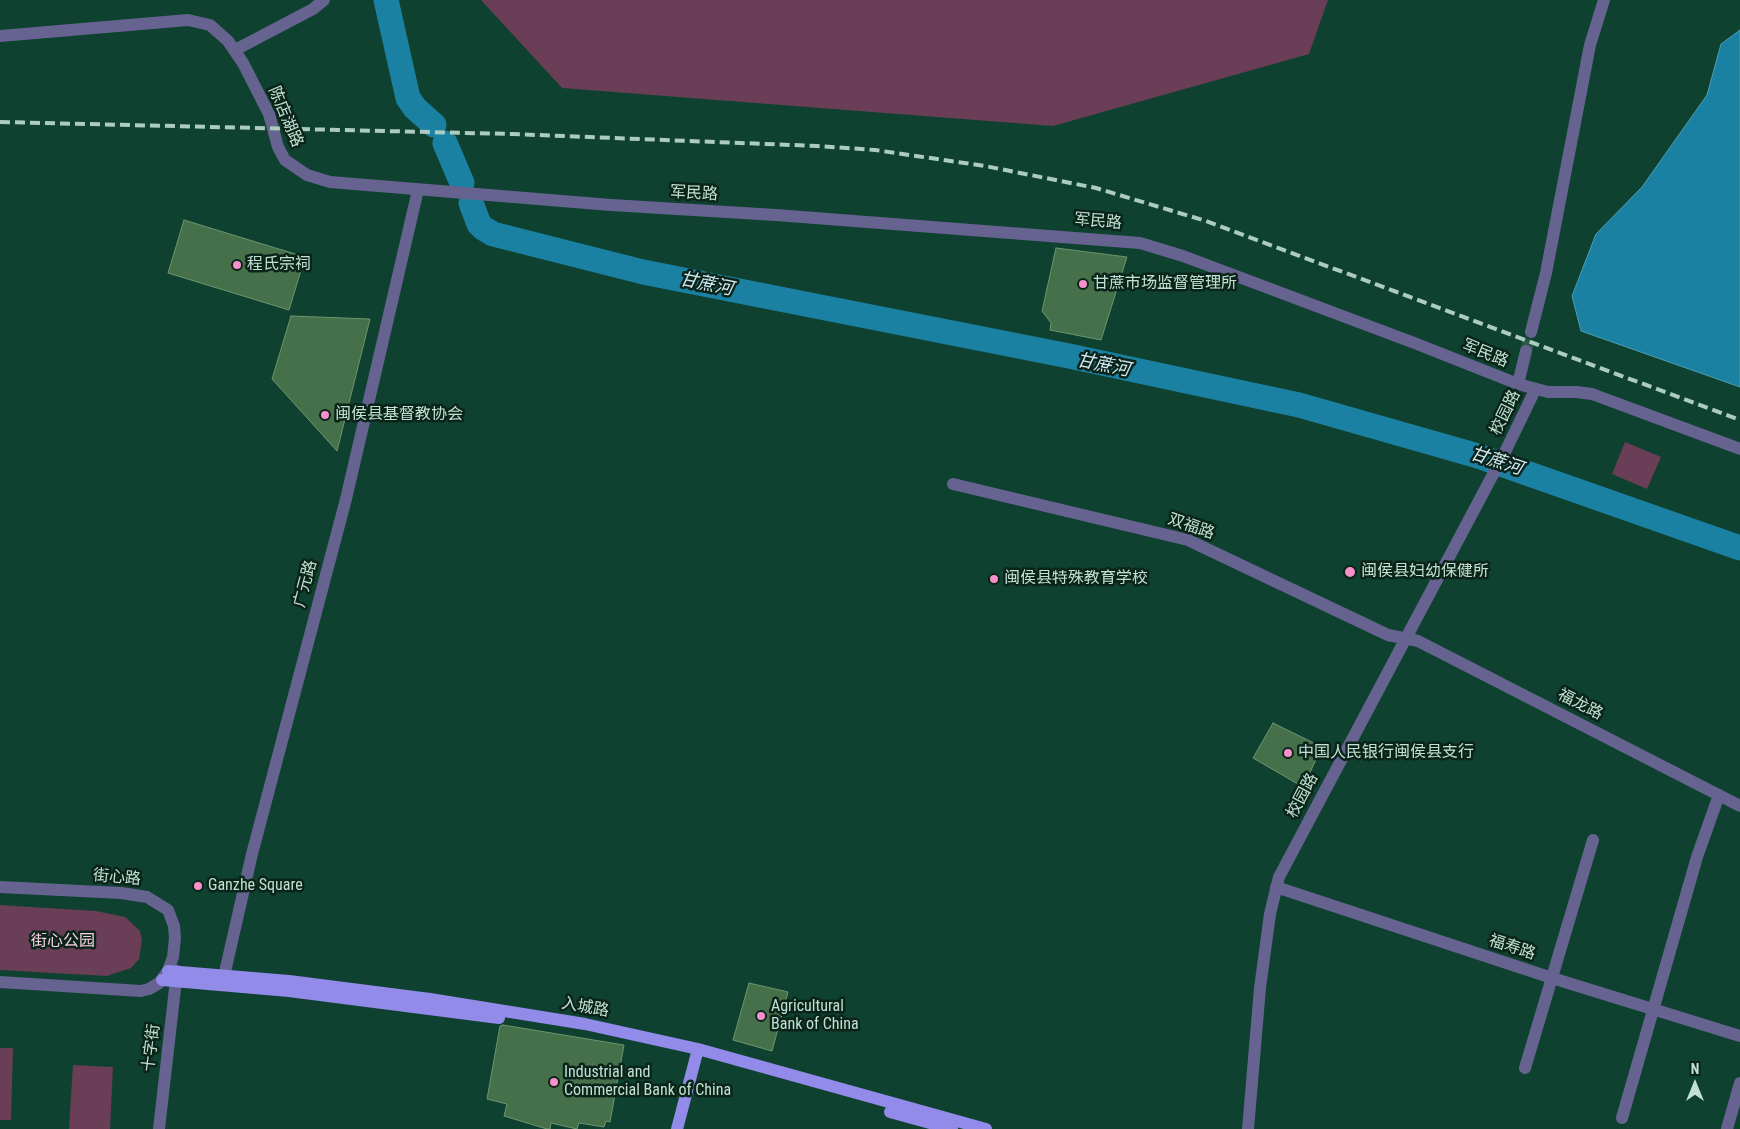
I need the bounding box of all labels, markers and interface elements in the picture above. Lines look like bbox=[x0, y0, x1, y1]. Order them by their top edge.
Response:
street label: 陈店湖路 bbox=[264, 84, 306, 150]
street label: 军民路 bbox=[670, 183, 718, 205]
street label: 军民路 bbox=[1073, 210, 1123, 234]
place label: 程氏宗祠 bbox=[247, 255, 311, 275]
marker: 程氏宗祠 bbox=[231, 259, 243, 271]
water label: 甘蔗河 bbox=[677, 269, 735, 301]
place label: 甘蔗市场监督管理所 bbox=[1093, 274, 1237, 294]
marker: 甘蔗市场监督管理所 bbox=[1077, 278, 1089, 290]
street label: 军民路 bbox=[1459, 336, 1511, 372]
water label: 甘蔗河 bbox=[1074, 350, 1132, 382]
street label: 校园路 bbox=[1487, 387, 1525, 439]
place label: 闽侯县基督教协会 bbox=[335, 405, 463, 425]
marker: 闽侯县基督教协会 bbox=[319, 409, 331, 421]
water label: 甘蔗河 bbox=[1467, 443, 1525, 481]
street label: 双福路 bbox=[1165, 510, 1217, 544]
street label: 广元路 bbox=[291, 558, 321, 610]
place label: 闽侯县妇幼保健所 bbox=[1361, 562, 1489, 582]
marker: 闽侯县妇幼保健所 bbox=[1343, 565, 1357, 579]
place label: 闽侯县特殊教育学校 bbox=[1004, 569, 1148, 589]
marker: 闽侯县特殊教育学校 bbox=[988, 573, 1000, 585]
street label: 福龙路 bbox=[1554, 686, 1606, 724]
place label: 中国人民银行闽侯县支行 bbox=[1298, 743, 1474, 763]
marker: 中国人民银行闽侯县支行 bbox=[1282, 747, 1294, 759]
street label: 校园路 bbox=[1283, 770, 1323, 822]
street label: 街心路 bbox=[92, 866, 142, 890]
place label: Ganzhe Square bbox=[208, 876, 303, 896]
marker: Ganzhe Square bbox=[192, 880, 204, 892]
street label: 福寿路 bbox=[1486, 931, 1538, 965]
park label: 街心公园 bbox=[31, 932, 95, 952]
street label: 入城路 bbox=[560, 994, 610, 1022]
place label: Agricultural Bank of China bbox=[771, 997, 859, 1035]
marker: Agricultural Bank of China bbox=[755, 1010, 767, 1022]
street label: 十字街 bbox=[140, 1023, 164, 1073]
north arrow bbox=[1670, 1059, 1720, 1109]
text: N bbox=[1691, 1061, 1699, 1077]
place label: Industrial and Commercial Bank of China bbox=[564, 1063, 731, 1101]
marker: Industrial and Commercial Bank of China bbox=[548, 1076, 560, 1088]

